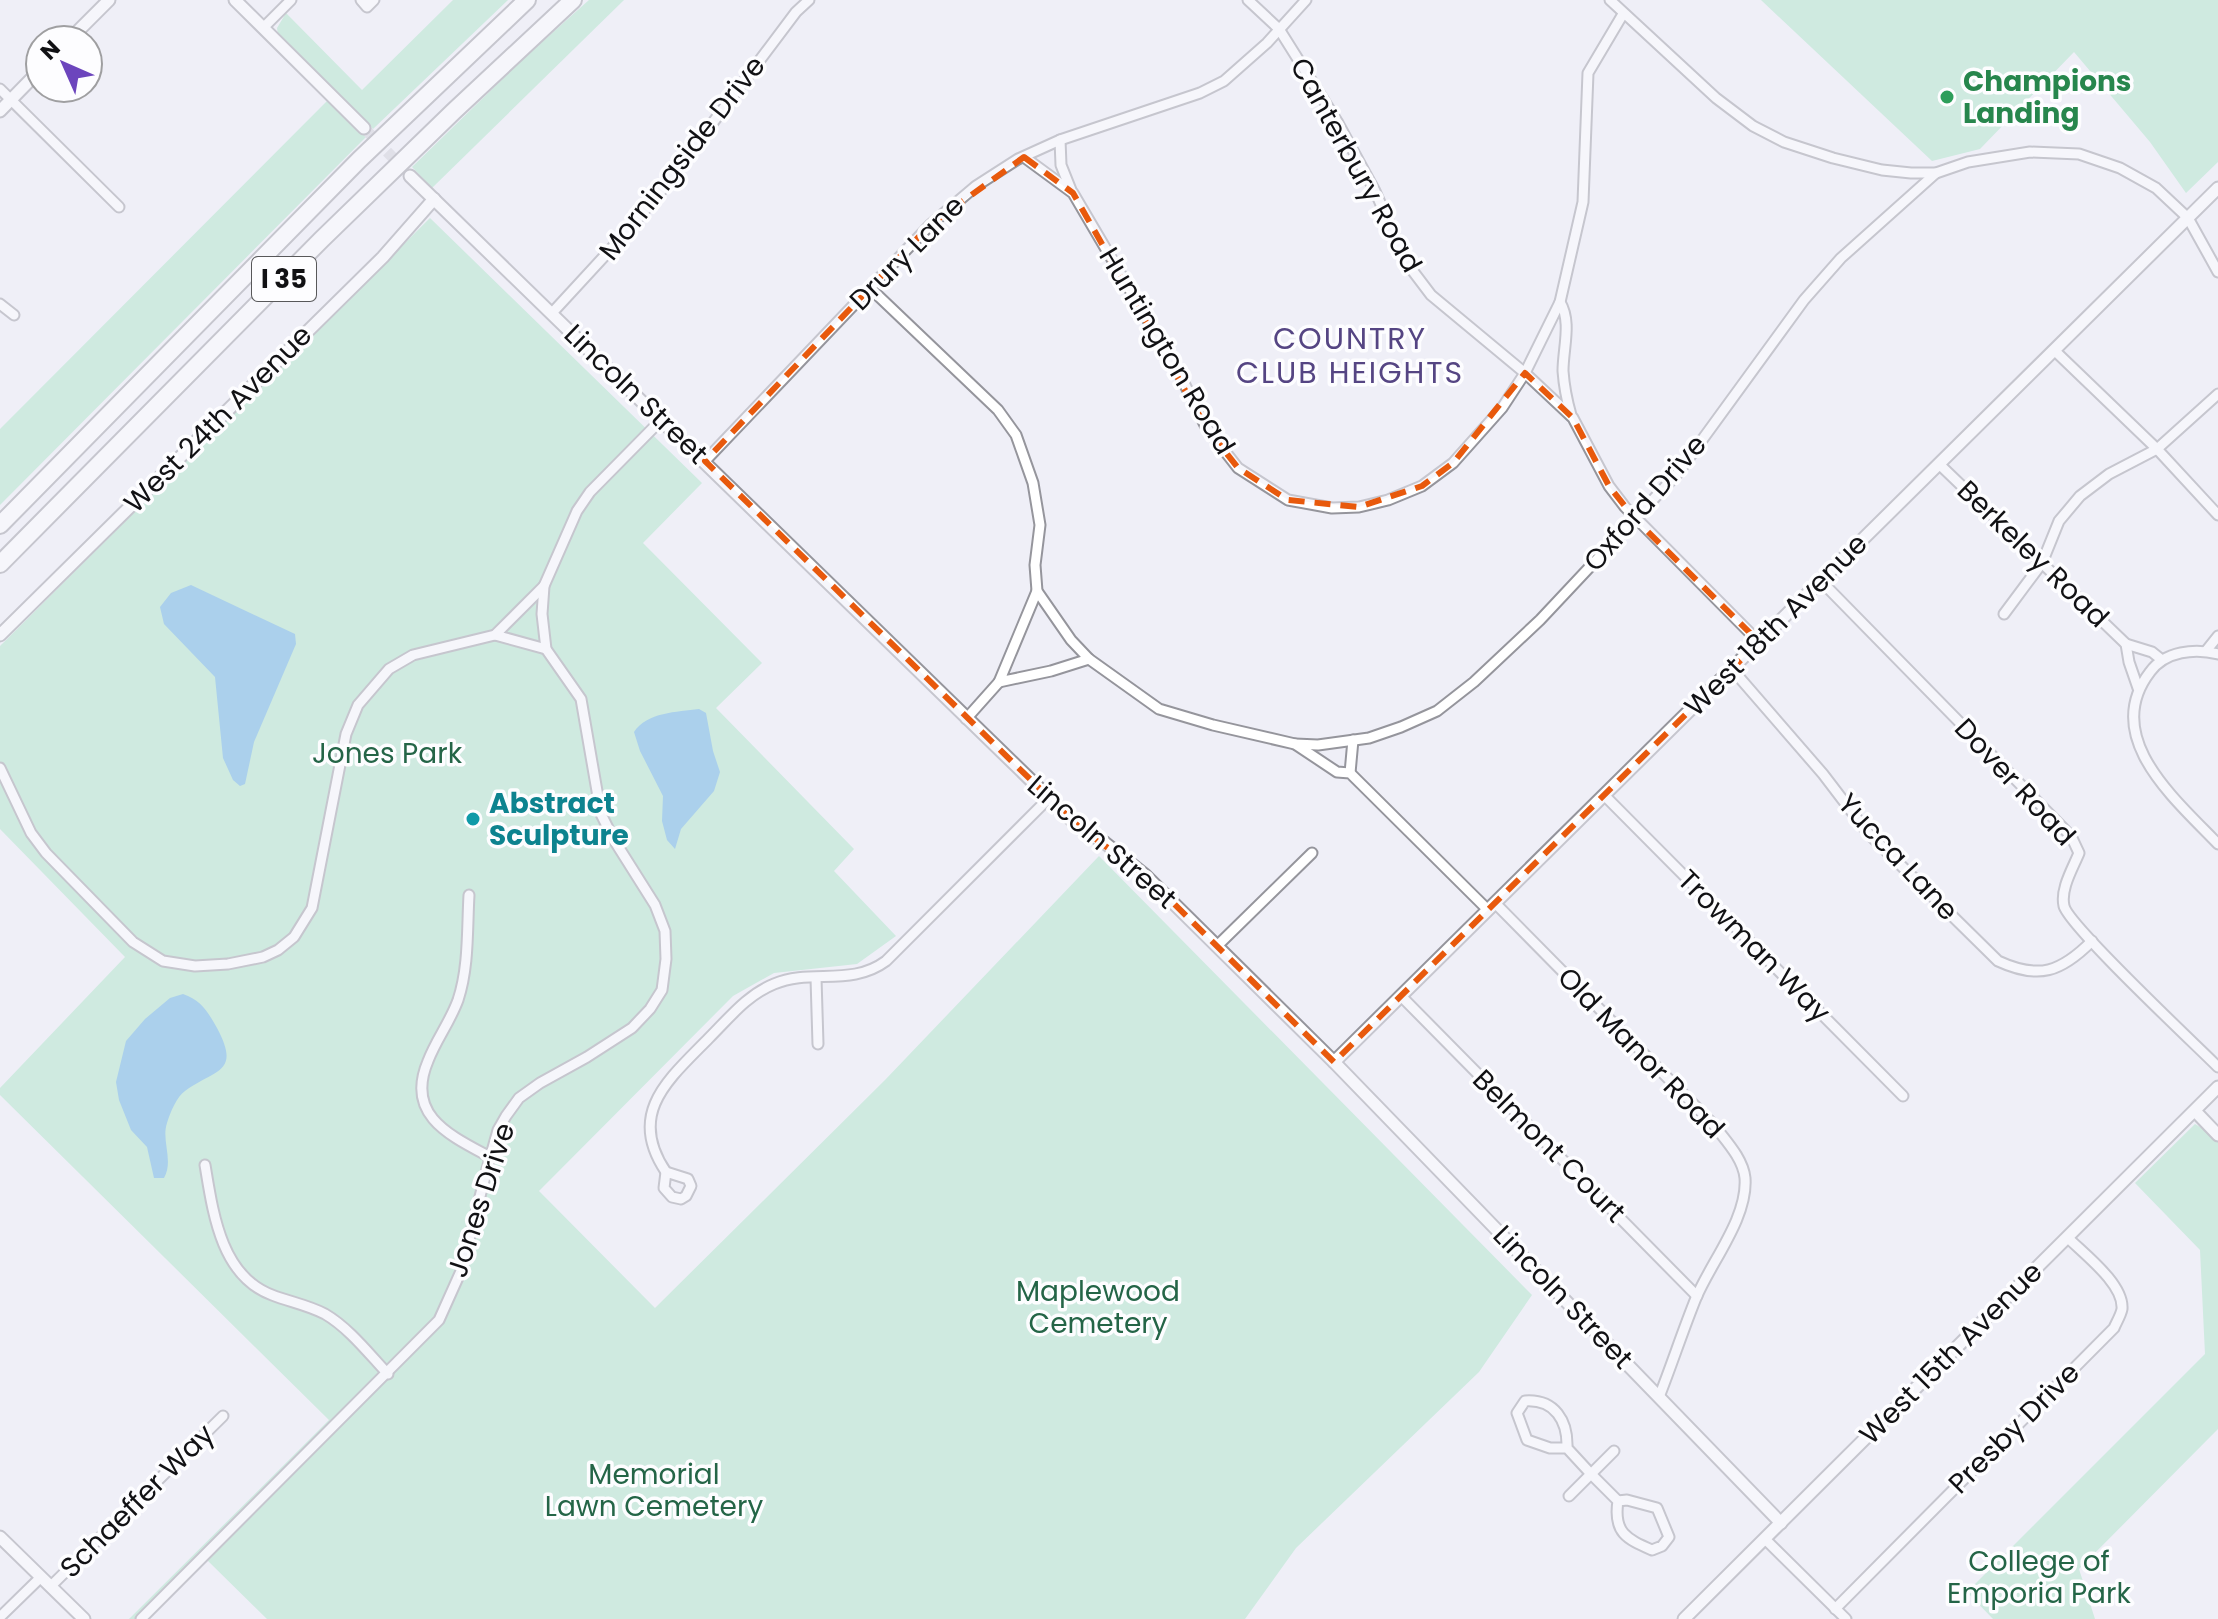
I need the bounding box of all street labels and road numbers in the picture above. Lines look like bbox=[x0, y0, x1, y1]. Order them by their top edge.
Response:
street label: Morningside Drive bbox=[590, 48, 774, 268]
street label: Canterbury Road bbox=[1281, 51, 1431, 279]
street label: Drury Lane bbox=[841, 187, 973, 319]
street label: Huntington Road bbox=[1090, 240, 1244, 462]
road number: I 35 bbox=[252, 257, 316, 301]
street label: Lincoln Street bbox=[556, 315, 716, 473]
street label: West 24th Avenue bbox=[115, 316, 321, 522]
street label: Oxford Drive bbox=[1575, 426, 1715, 580]
street label: Berkeley Road bbox=[1949, 472, 2117, 636]
street label: West 18th Avenue bbox=[1676, 525, 1876, 725]
street label: Dover Road bbox=[1946, 710, 2084, 854]
street label: Lincoln Street bbox=[1019, 766, 1185, 918]
street label: Yucca Lane bbox=[1829, 785, 1967, 929]
street label: Trowman Way bbox=[1669, 861, 1839, 1031]
street label: Old Manor Road bbox=[1549, 959, 1733, 1147]
street label: Belmont Court bbox=[1464, 1061, 1634, 1231]
street label: Jones Drive bbox=[438, 1118, 524, 1282]
street label: Lincoln Street bbox=[1484, 1217, 1642, 1377]
street label: West 15th Avenue bbox=[1851, 1253, 2051, 1453]
street label: Presby Drive bbox=[1940, 1354, 2088, 1502]
street label: Schaeffer Way bbox=[51, 1415, 223, 1587]

